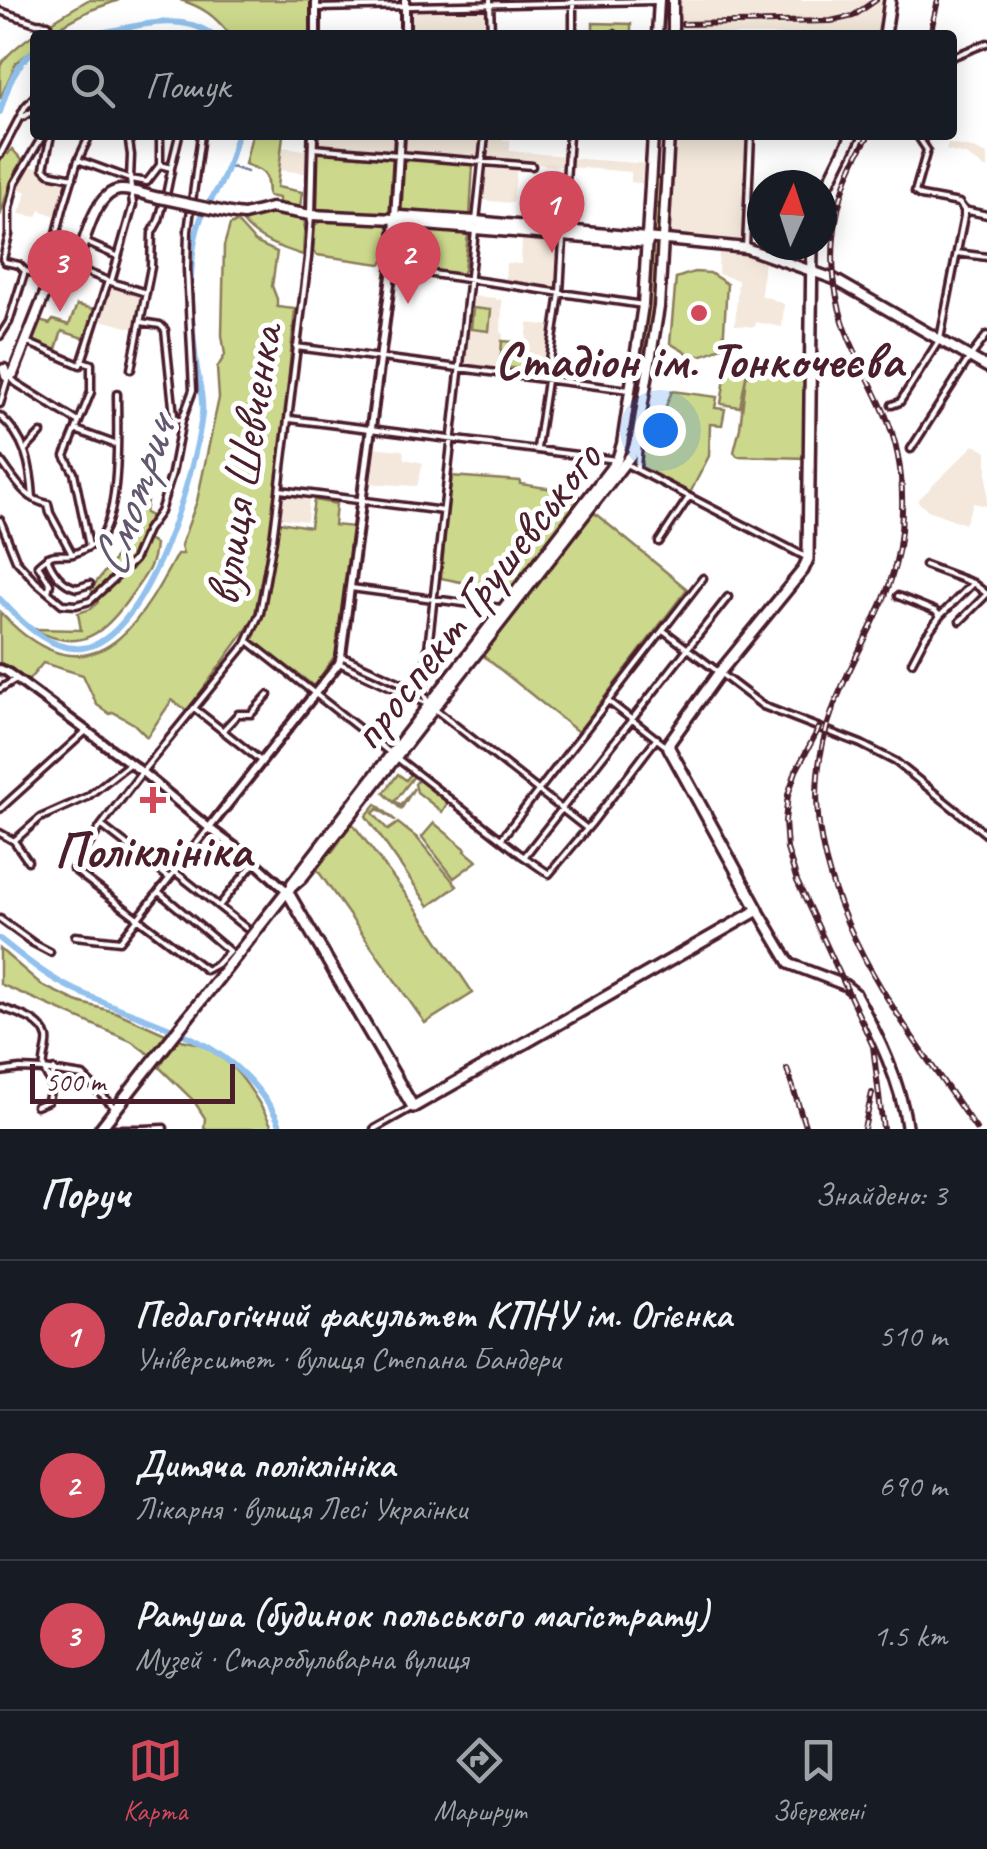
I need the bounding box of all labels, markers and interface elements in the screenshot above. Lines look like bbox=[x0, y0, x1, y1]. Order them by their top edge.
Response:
search box bbox=[30, 30, 957, 140]
icon: search bbox=[65, 58, 120, 113]
text: Пошук bbox=[145, 62, 230, 109]
pin: 1 bbox=[520, 170, 584, 253]
north arrow bbox=[747, 170, 837, 260]
pin: 2 bbox=[376, 222, 440, 304]
pin: 3 bbox=[28, 230, 92, 312]
marker: Стадіон ім. Тонкочеєва bbox=[688, 302, 710, 324]
street label: вулиця Шевченка bbox=[190, 316, 297, 610]
place label: Стадіон ім. Тонкочеєва bbox=[495, 329, 907, 392]
water label: Смотрич bbox=[75, 401, 194, 585]
your location bbox=[635, 405, 686, 456]
street label: проспект Грушевського bbox=[335, 427, 617, 763]
marker: Поліклініка bbox=[140, 787, 166, 813]
place label: Поліклініка bbox=[55, 819, 255, 882]
scale bar bbox=[30, 1059, 235, 1104]
text: 500 m bbox=[45, 1064, 105, 1099]
text: Поруч bbox=[40, 1168, 130, 1221]
text: Знайдено: 3 bbox=[815, 1174, 947, 1215]
text: Педагогічний факультет КПНУ ім. Огієнка bbox=[135, 1291, 732, 1338]
text: 1 bbox=[65, 1315, 80, 1356]
text: 510 m bbox=[878, 1315, 947, 1356]
text: Університет · вулиця Степана Бандери bbox=[135, 1338, 560, 1379]
text: Дитяча поліклініка bbox=[135, 1441, 395, 1488]
text: 2 bbox=[65, 1465, 80, 1506]
text: 690 m bbox=[878, 1465, 947, 1506]
text: Лікарня · вулиця Лесі Українки bbox=[135, 1488, 467, 1529]
text: Ратуша (будинок польського магістрату) bbox=[135, 1591, 709, 1638]
text: 3 bbox=[65, 1615, 80, 1656]
text: 1.5 km bbox=[873, 1615, 947, 1656]
text: Музей · Старобульварна вулиця bbox=[135, 1638, 468, 1679]
tab: Карта bbox=[123, 1733, 187, 1828]
tab: Маршрут bbox=[434, 1733, 526, 1828]
tab: Збережені bbox=[773, 1733, 864, 1828]

